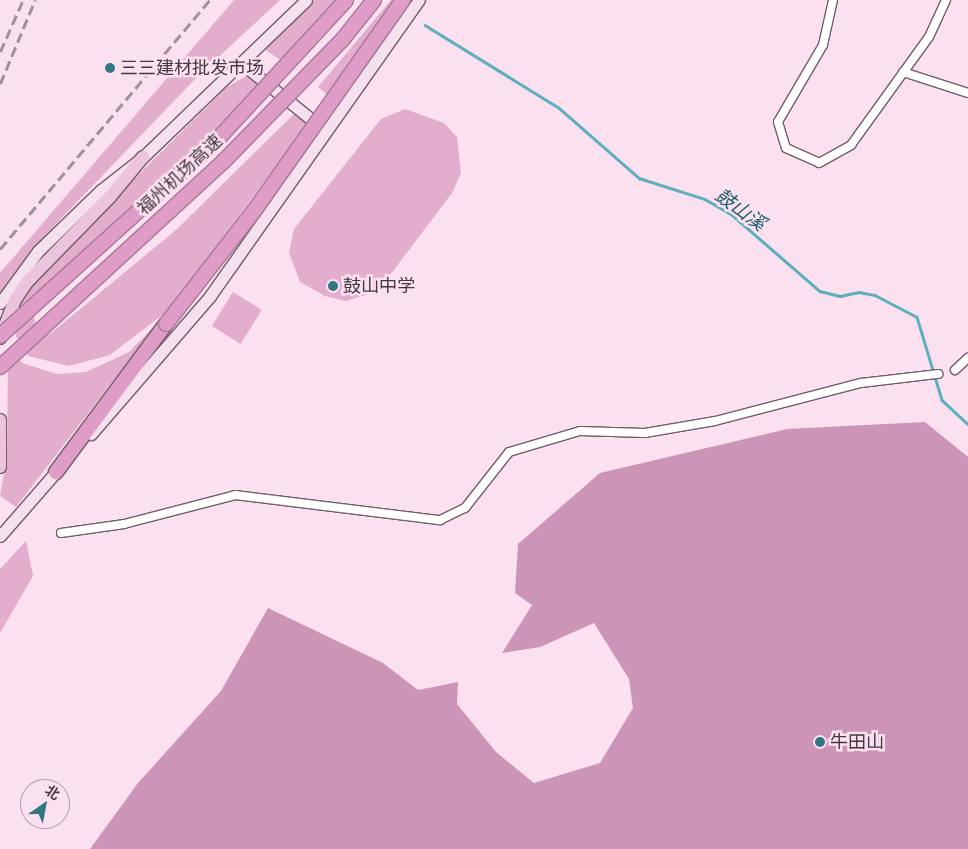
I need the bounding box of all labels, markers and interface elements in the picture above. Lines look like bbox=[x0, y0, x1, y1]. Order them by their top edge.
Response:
place label: 三三建材批发市场 bbox=[120, 57, 264, 79]
marker: 三三建材批发市场 bbox=[104, 62, 116, 74]
street label: 福州机场高速 bbox=[133, 130, 227, 220]
water label: 鼓山溪 bbox=[711, 183, 771, 235]
place label: 鼓山中学 bbox=[343, 275, 415, 297]
marker: 鼓山中学 bbox=[327, 280, 339, 292]
place label: 牛田山 bbox=[830, 731, 884, 753]
marker: 牛田山 bbox=[814, 736, 826, 748]
north arrow bbox=[20, 779, 70, 829]
text: 北 bbox=[41, 779, 64, 804]

